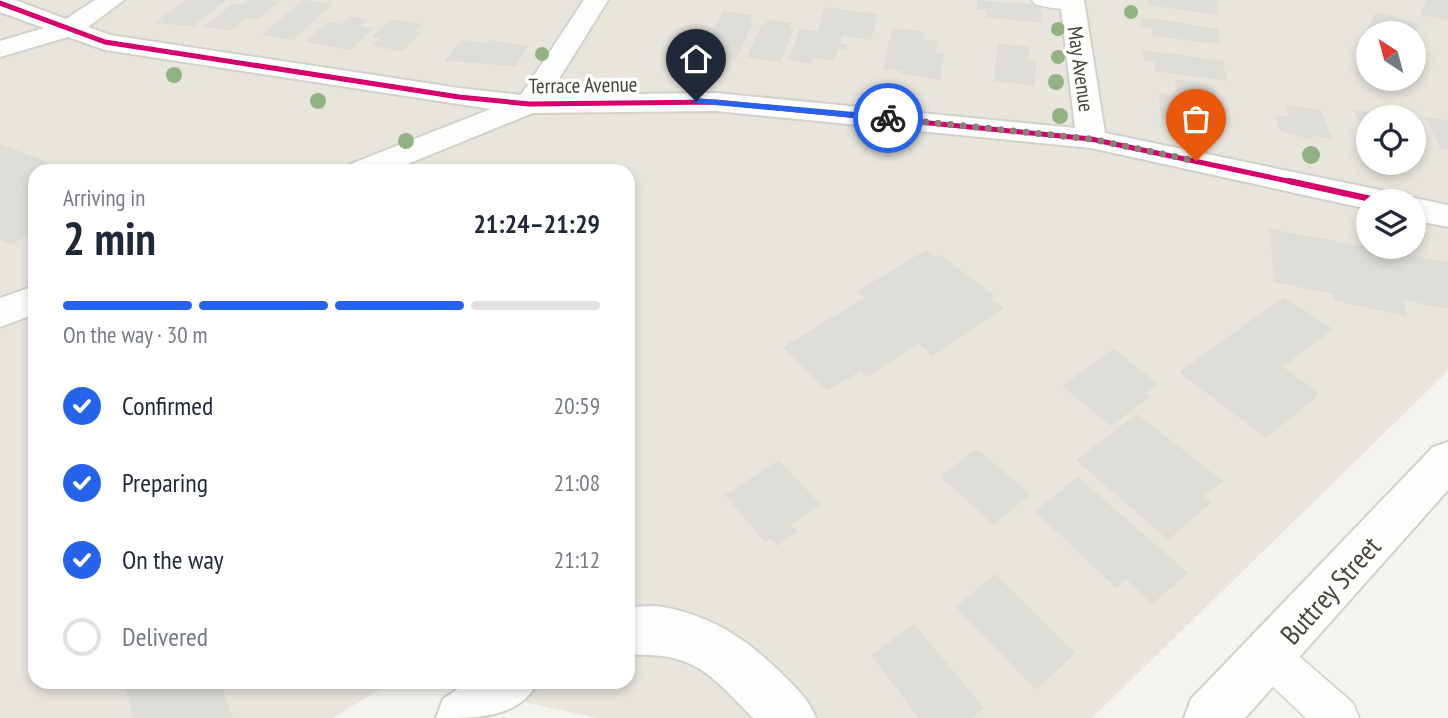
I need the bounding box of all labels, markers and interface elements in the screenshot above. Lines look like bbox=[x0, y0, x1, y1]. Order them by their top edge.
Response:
north arrow bbox=[1356, 21, 1426, 91]
map controls bbox=[1356, 21, 1426, 259]
street label: May Avenue bbox=[1062, 25, 1100, 113]
pin bbox=[666, 29, 726, 101]
icon: home bbox=[677, 40, 715, 78]
street label: Terrace Avenue bbox=[528, 71, 638, 99]
courier bbox=[853, 83, 923, 153]
pin bbox=[1166, 89, 1226, 161]
icon: bike bbox=[869, 99, 907, 137]
icon: bag bbox=[1177, 100, 1215, 138]
button: locate bbox=[1356, 105, 1426, 175]
text: Arriving in bbox=[63, 183, 145, 212]
button: layers bbox=[1356, 189, 1426, 259]
text: 21:24–21:29 bbox=[473, 207, 600, 240]
text: 2 min bbox=[63, 208, 156, 268]
text: On the way · 30 m bbox=[63, 320, 207, 349]
icon: check bbox=[63, 387, 101, 425]
text: Confirmed bbox=[122, 389, 213, 422]
text: 20:59 bbox=[554, 391, 600, 420]
icon: check bbox=[63, 464, 101, 502]
text: Preparing bbox=[122, 466, 208, 499]
text: 21:08 bbox=[554, 468, 600, 497]
street label: Buttrey Street bbox=[1272, 528, 1388, 652]
icon: check bbox=[63, 541, 101, 579]
text: On the way bbox=[122, 543, 224, 576]
text: 21:12 bbox=[554, 545, 600, 574]
text: Delivered bbox=[122, 620, 208, 653]

